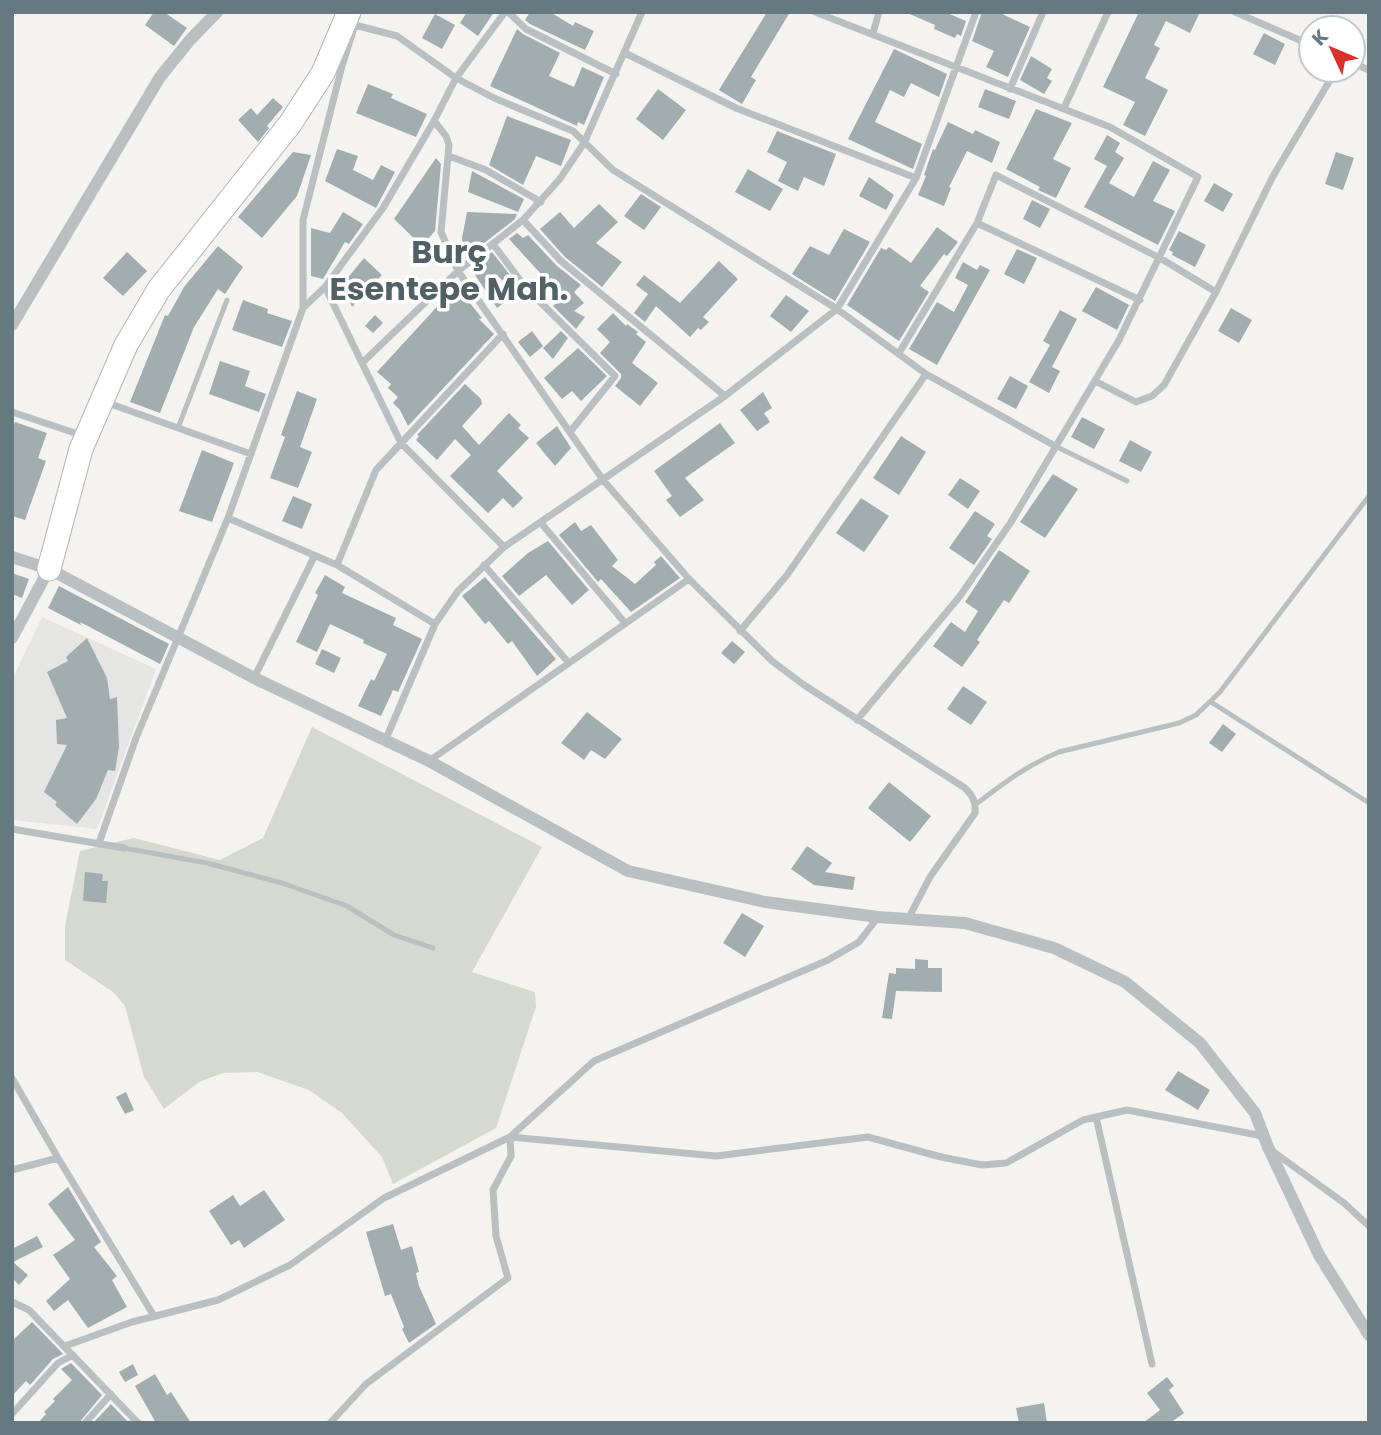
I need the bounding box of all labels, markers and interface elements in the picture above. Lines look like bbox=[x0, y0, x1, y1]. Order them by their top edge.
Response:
north arrow bbox=[1297, 14, 1367, 84]
text: K bbox=[1306, 23, 1334, 52]
district label: Burç Esentepe Mah. bbox=[329, 229, 569, 311]

